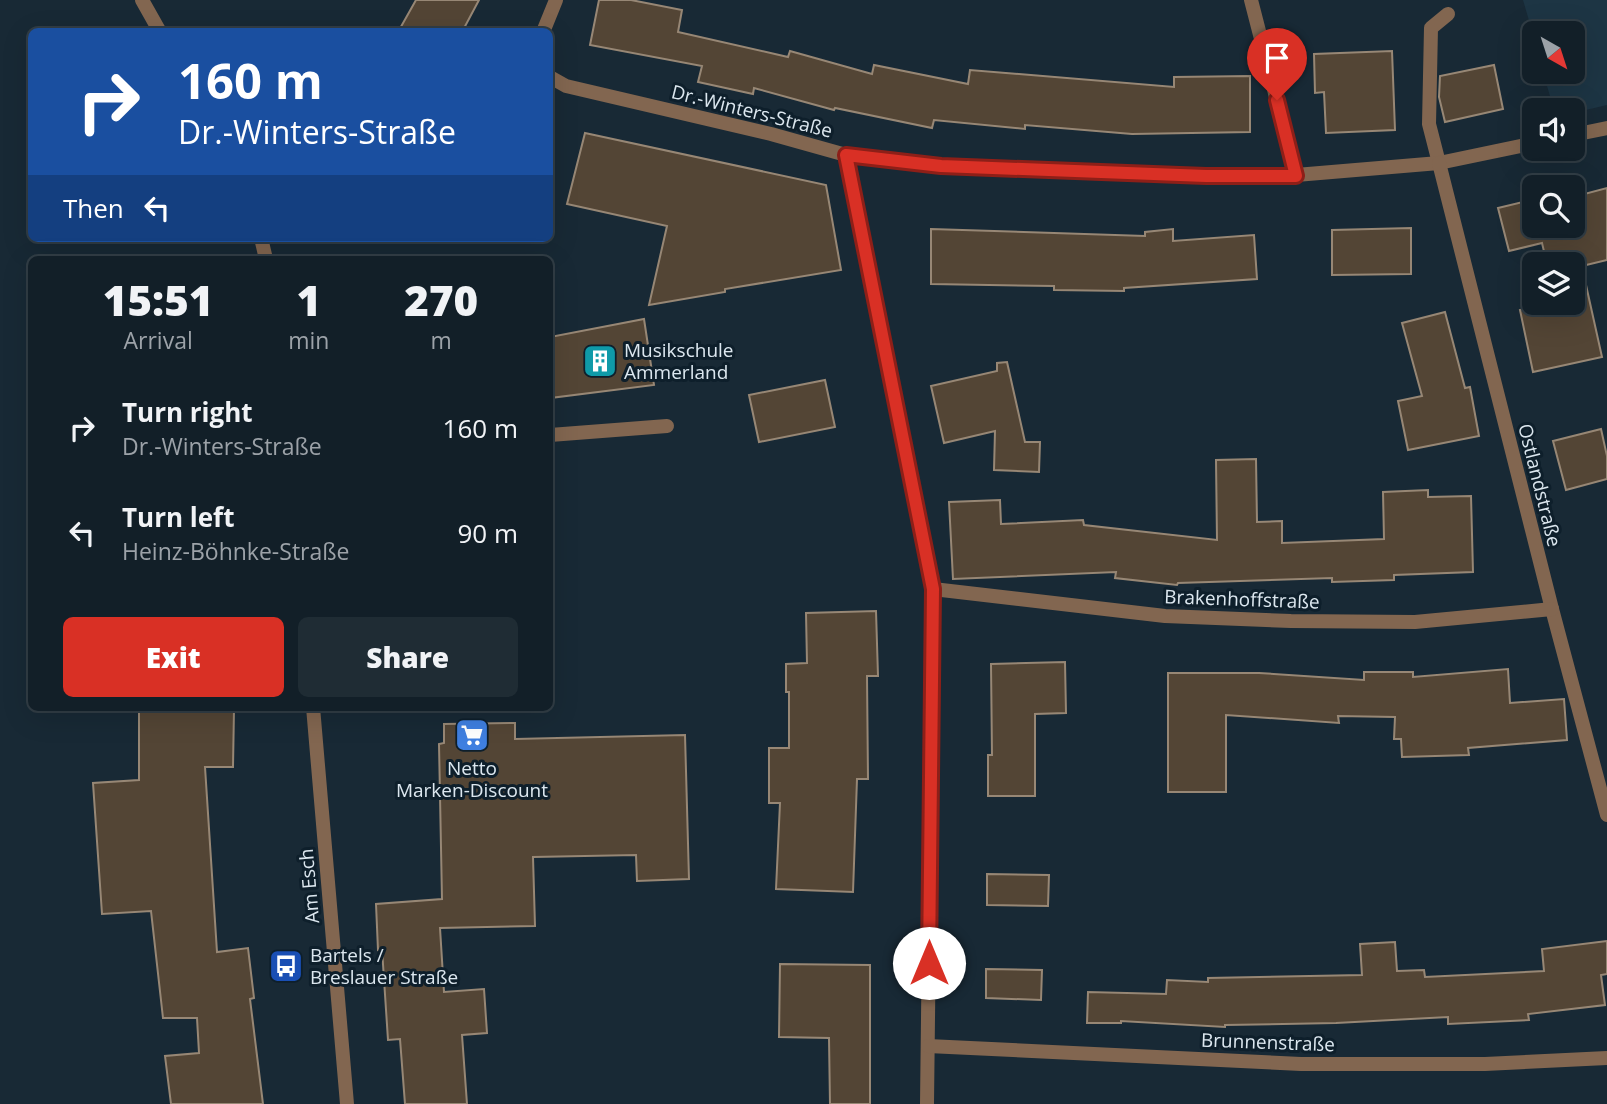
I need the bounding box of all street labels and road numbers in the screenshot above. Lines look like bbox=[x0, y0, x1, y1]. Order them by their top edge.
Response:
street label: Dr.-Winters-Straße bbox=[669, 78, 835, 144]
street label: Ostlandstraße bbox=[1512, 421, 1568, 549]
street label: Brakenhoffstraße bbox=[1164, 583, 1320, 615]
street label: Am Esch bbox=[293, 848, 325, 924]
street label: Brunnenstraße bbox=[1201, 1027, 1335, 1057]

